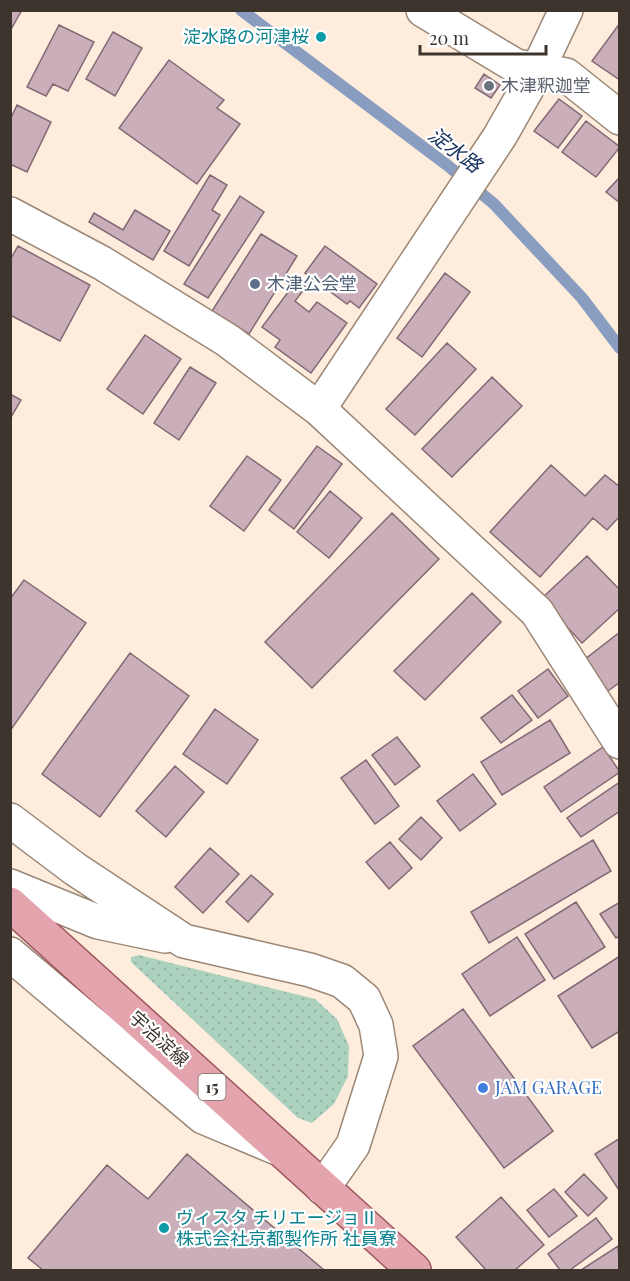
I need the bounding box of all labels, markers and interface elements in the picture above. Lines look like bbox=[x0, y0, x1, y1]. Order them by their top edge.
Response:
scale bar bbox=[420, 18, 546, 56]
place label: 淀水路の河津桜 bbox=[183, 24, 309, 48]
text: 20 m bbox=[429, 26, 469, 50]
marker: 淀水路の河津桜 bbox=[314, 30, 328, 44]
place label: 木津釈迦堂 bbox=[501, 73, 591, 97]
marker: 木津釈迦堂 bbox=[482, 79, 496, 93]
water label: 淀水路 bbox=[424, 120, 490, 179]
place label: 木津公会堂 bbox=[267, 271, 357, 295]
marker: 木津公会堂 bbox=[248, 277, 262, 291]
street label: 宇治淀線 bbox=[125, 1005, 194, 1071]
road number: 15 bbox=[198, 1074, 226, 1100]
place label: JAM GARAGE bbox=[494, 1075, 602, 1099]
marker: JAM GARAGE bbox=[476, 1081, 490, 1095]
place label: ヴィスタ チリエージョⅡ 株式会社京都製作所 社員寮 bbox=[176, 1205, 396, 1250]
marker: ヴィスタ チリエージョⅡ 株式会社京都製作所 社員寮 bbox=[157, 1221, 171, 1235]

